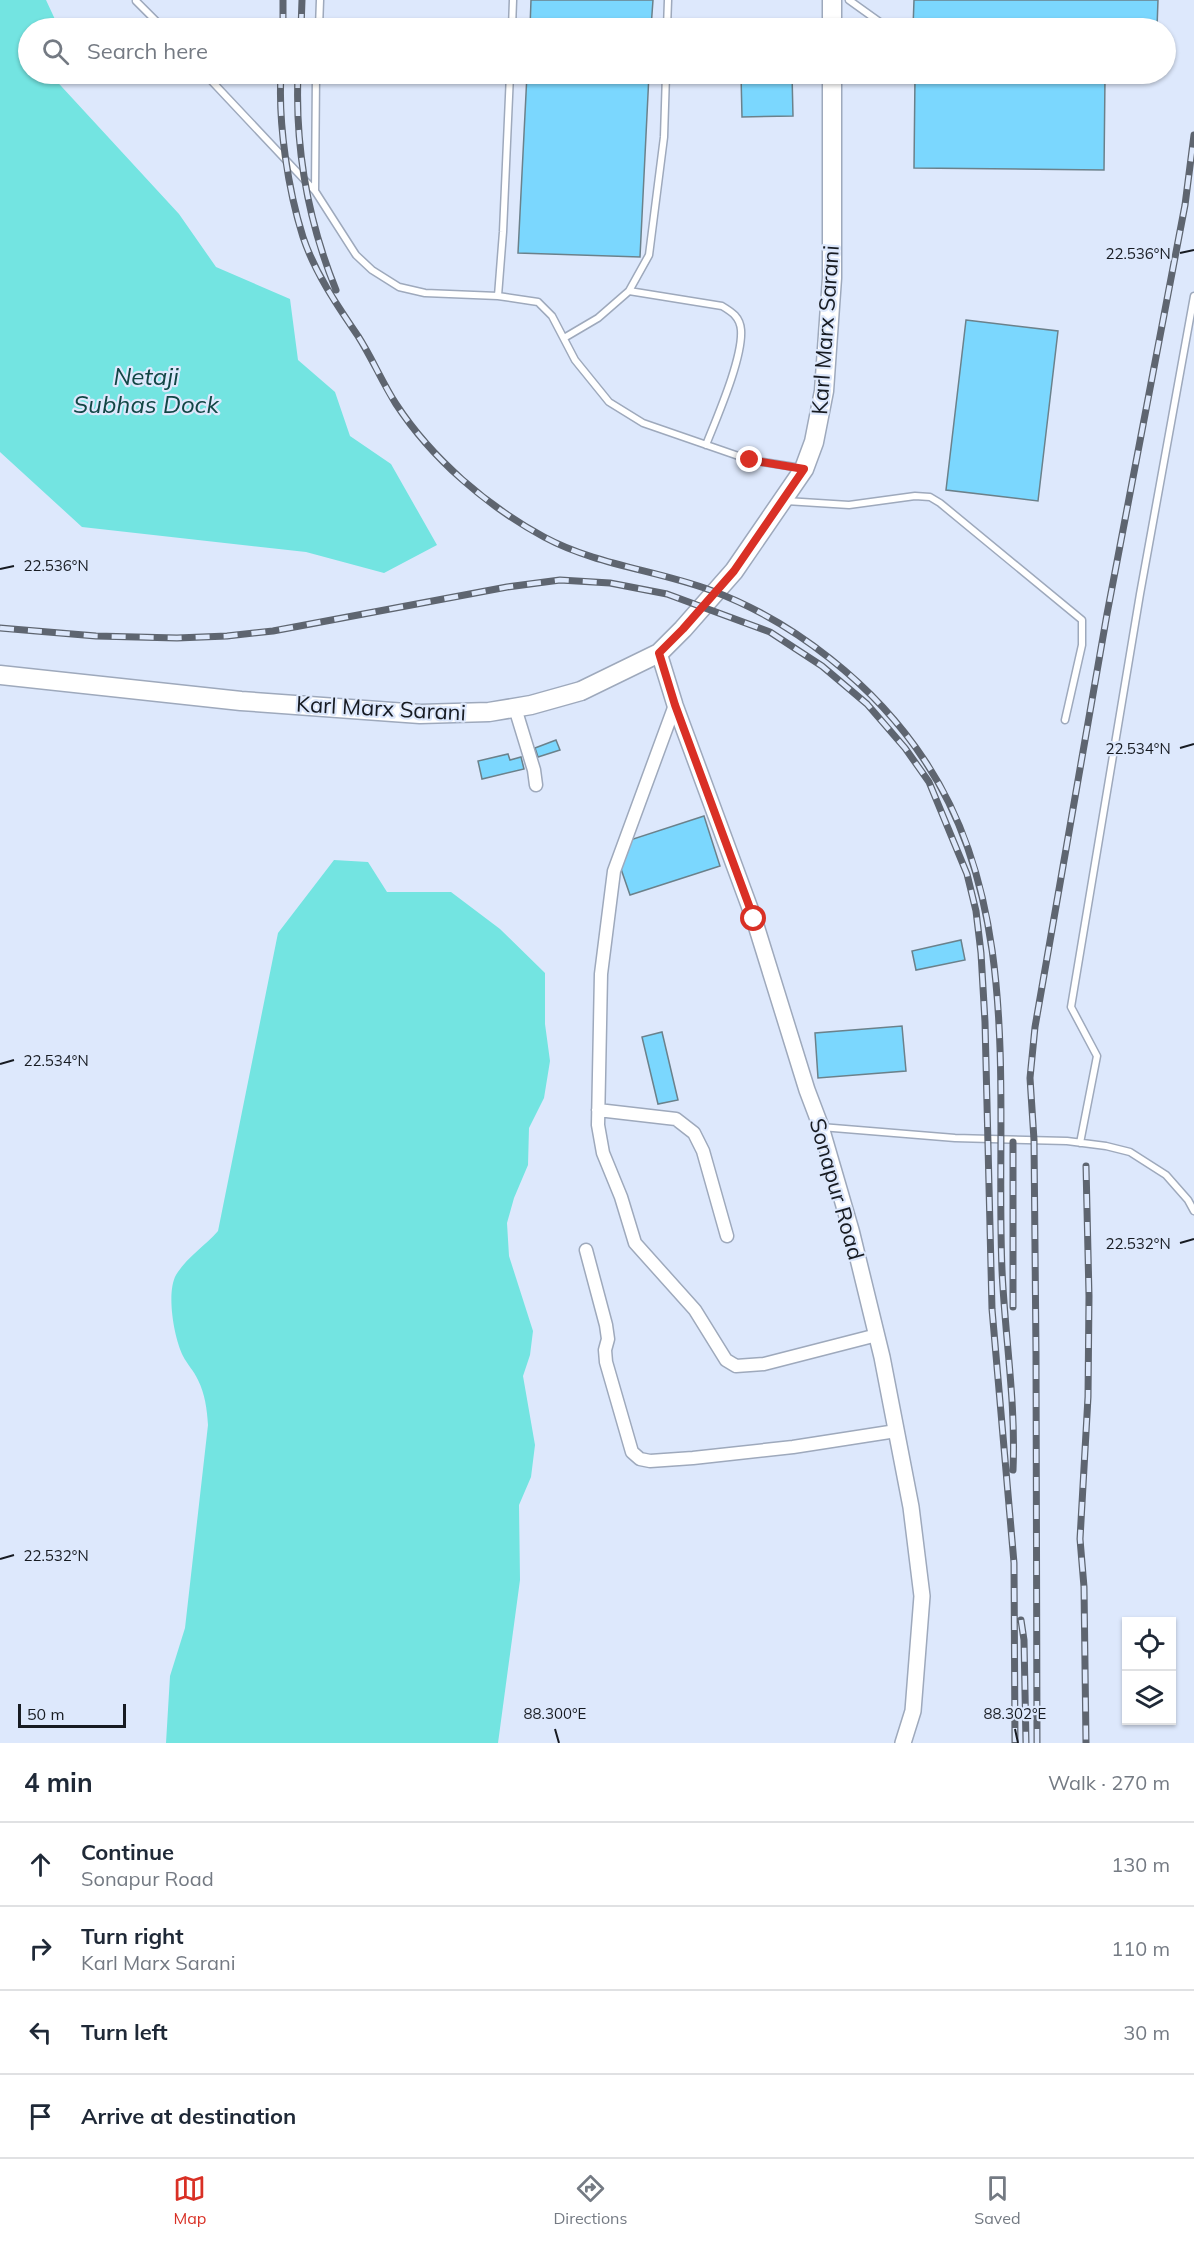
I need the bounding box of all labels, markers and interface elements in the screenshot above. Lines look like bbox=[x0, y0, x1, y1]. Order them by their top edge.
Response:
search box bbox=[18, 18, 1176, 84]
icon: search bbox=[39, 35, 72, 68]
text: Search here bbox=[87, 37, 208, 65]
street label: Karl Marx Sarani bbox=[805, 244, 845, 416]
text: 22.536°N bbox=[1105, 244, 1171, 263]
water label: Netaji Subhas Dock bbox=[73, 361, 219, 419]
route end bbox=[736, 446, 762, 472]
text: 22.536°N bbox=[23, 556, 89, 575]
street label: Karl Marx Sarani bbox=[295, 690, 467, 726]
text: 22.534°N bbox=[1105, 739, 1171, 758]
route start bbox=[740, 905, 766, 931]
text: 22.534°N bbox=[23, 1051, 89, 1070]
street label: Sonapur Road bbox=[803, 1115, 871, 1263]
text: 22.532°N bbox=[1105, 1234, 1171, 1253]
text: 22.532°N bbox=[23, 1546, 89, 1565]
map controls bbox=[1122, 1617, 1176, 1725]
button: locate bbox=[1122, 1617, 1176, 1671]
button: layers bbox=[1122, 1671, 1176, 1725]
scale bar bbox=[18, 1701, 126, 1728]
text: 50 m bbox=[27, 1704, 64, 1724]
text: 88.300°E bbox=[524, 1704, 587, 1723]
text: 88.302°E bbox=[984, 1704, 1047, 1723]
text: 4 min bbox=[24, 1766, 93, 1799]
text: Walk · 270 m bbox=[1048, 1770, 1170, 1795]
text: Continue bbox=[81, 1838, 174, 1866]
icon: ahead bbox=[24, 1848, 57, 1881]
text: 130 m bbox=[1111, 1852, 1170, 1877]
text: Sonapur Road bbox=[81, 1866, 214, 1891]
text: Turn right bbox=[81, 1922, 184, 1950]
icon: right bbox=[24, 1932, 57, 1965]
text: 110 m bbox=[1111, 1936, 1170, 1961]
text: Karl Marx Sarani bbox=[81, 1950, 235, 1975]
icon: left bbox=[24, 2016, 57, 2049]
text: Turn left bbox=[81, 2018, 168, 2046]
text: 30 m bbox=[1123, 2020, 1170, 2045]
icon: arrive bbox=[24, 2100, 57, 2133]
text: Arrive at destination bbox=[81, 2102, 296, 2130]
tab: Map bbox=[173, 2172, 206, 2228]
tab: Directions bbox=[553, 2172, 627, 2228]
tab: Saved bbox=[974, 2172, 1021, 2228]

